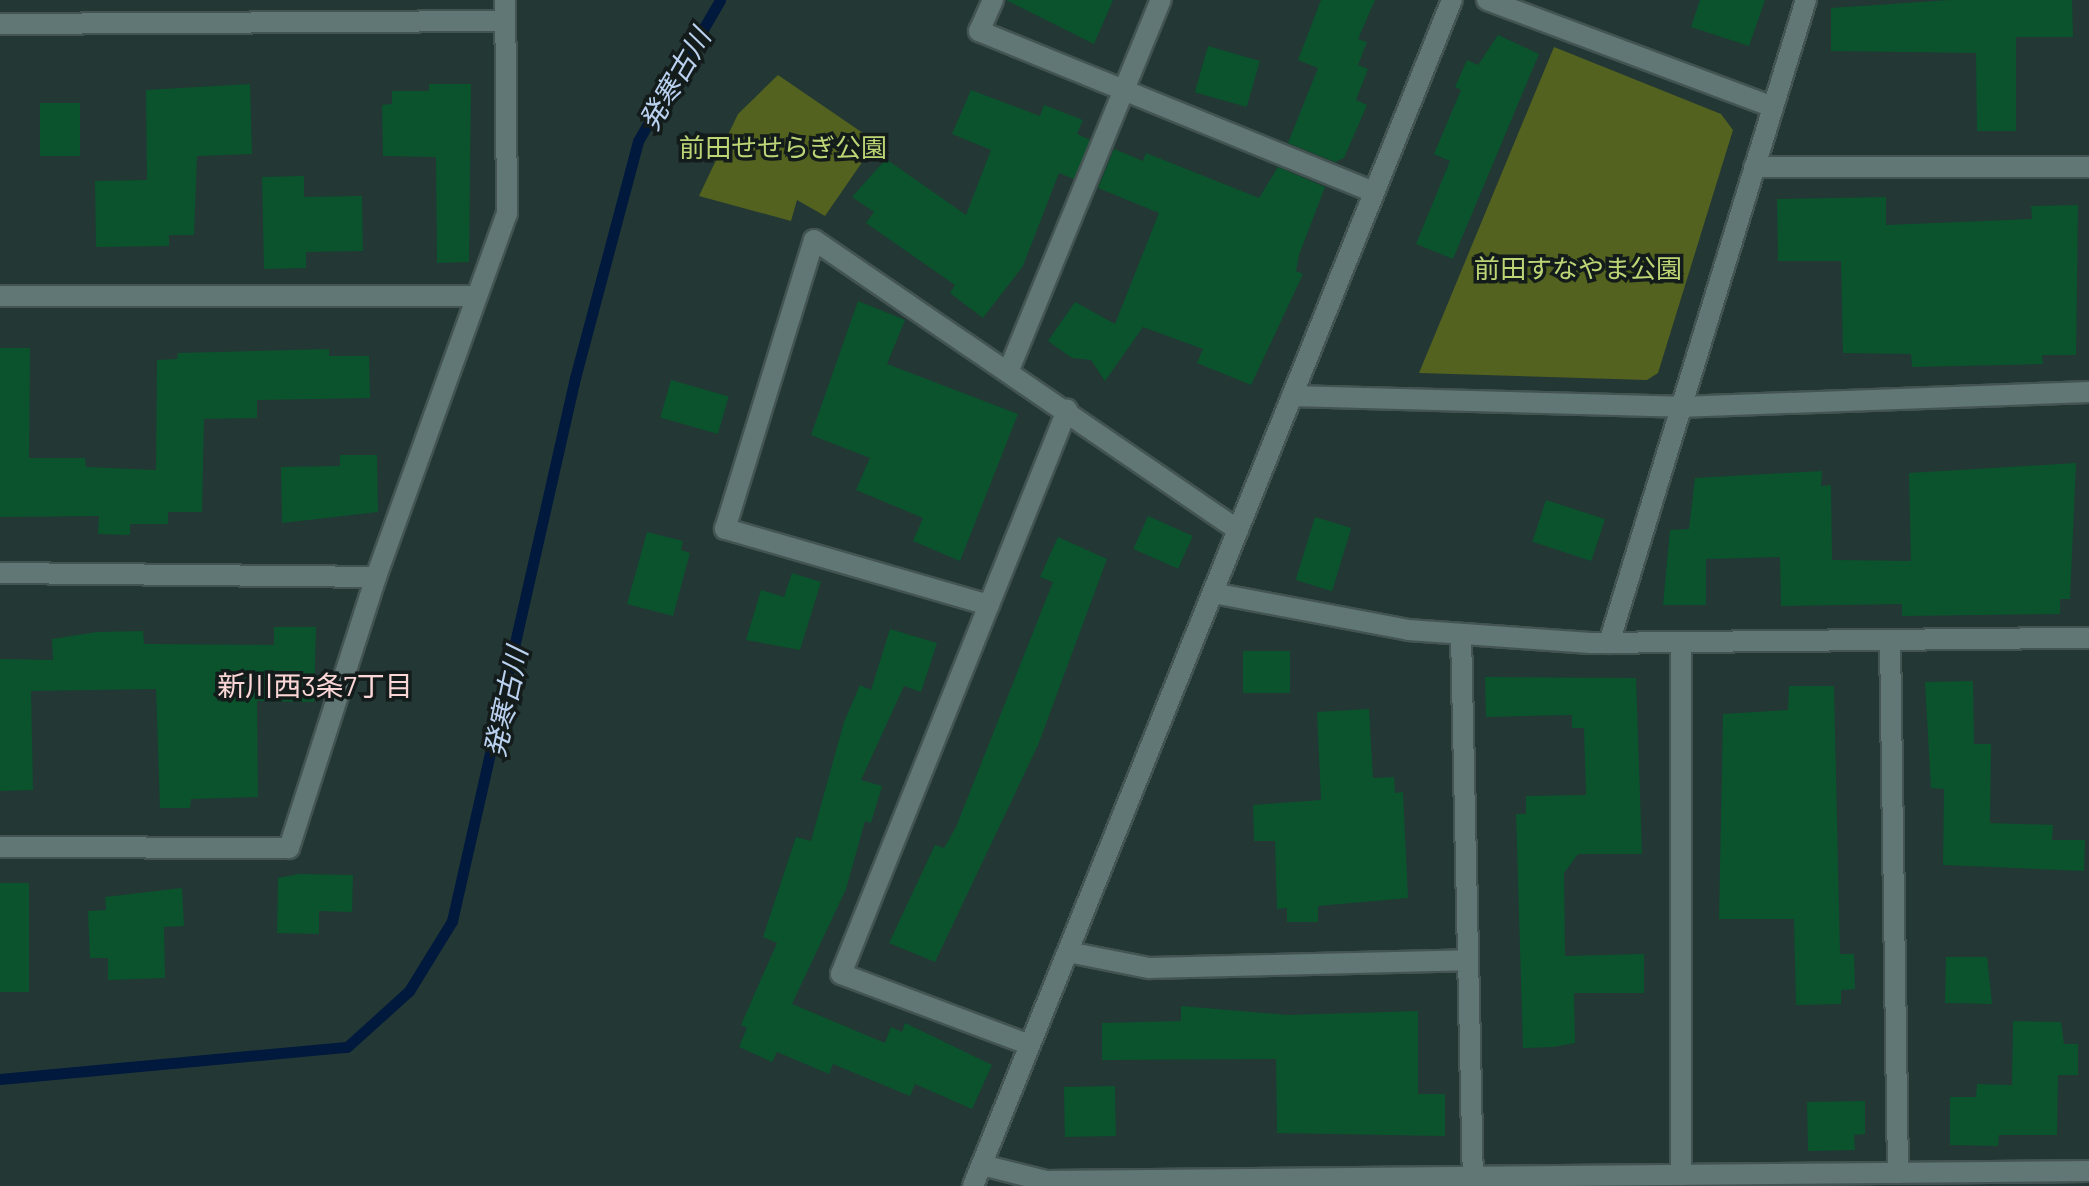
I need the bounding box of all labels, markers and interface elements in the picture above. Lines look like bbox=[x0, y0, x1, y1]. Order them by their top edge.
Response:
water label: 発寒古川 bbox=[631, 22, 717, 136]
park label: 前田せせらぎ公園 bbox=[679, 131, 887, 163]
park label: 前田すなやま公園 bbox=[1474, 252, 1682, 284]
water label: 発寒古川 bbox=[477, 644, 533, 760]
district label: 新川西3条7丁目 bbox=[217, 668, 413, 702]

